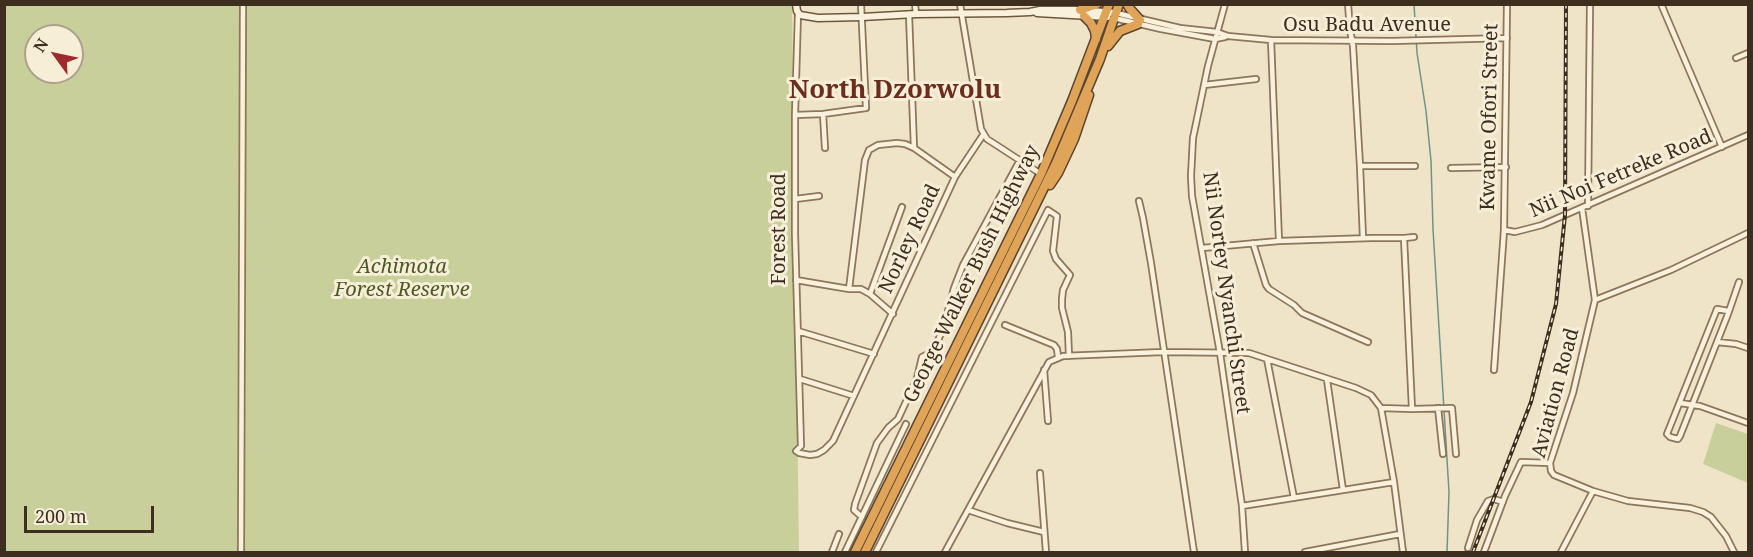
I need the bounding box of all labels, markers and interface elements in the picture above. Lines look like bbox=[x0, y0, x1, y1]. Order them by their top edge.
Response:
street label: Osu Badu Avenue bbox=[1283, 13, 1451, 37]
street label: Kwame Ofori Street bbox=[1476, 23, 1504, 211]
north arrow bbox=[24, 24, 84, 84]
text: N bbox=[28, 34, 53, 57]
district label: North Dzorwolu bbox=[789, 75, 1001, 107]
street label: Nii Noi Fetreke Road bbox=[1526, 125, 1716, 223]
street label: George Walker Bush Highway bbox=[899, 141, 1045, 407]
street label: Nii Nortey Nyanchi Street bbox=[1197, 170, 1255, 416]
street label: Forest Road bbox=[767, 173, 791, 285]
street label: Norley Road bbox=[874, 181, 946, 297]
park label: Achimota Forest Reserve bbox=[334, 255, 470, 302]
street label: Aviation Road bbox=[1527, 325, 1585, 461]
scale bar bbox=[27, 494, 158, 532]
text: 200 m bbox=[35, 504, 87, 528]

